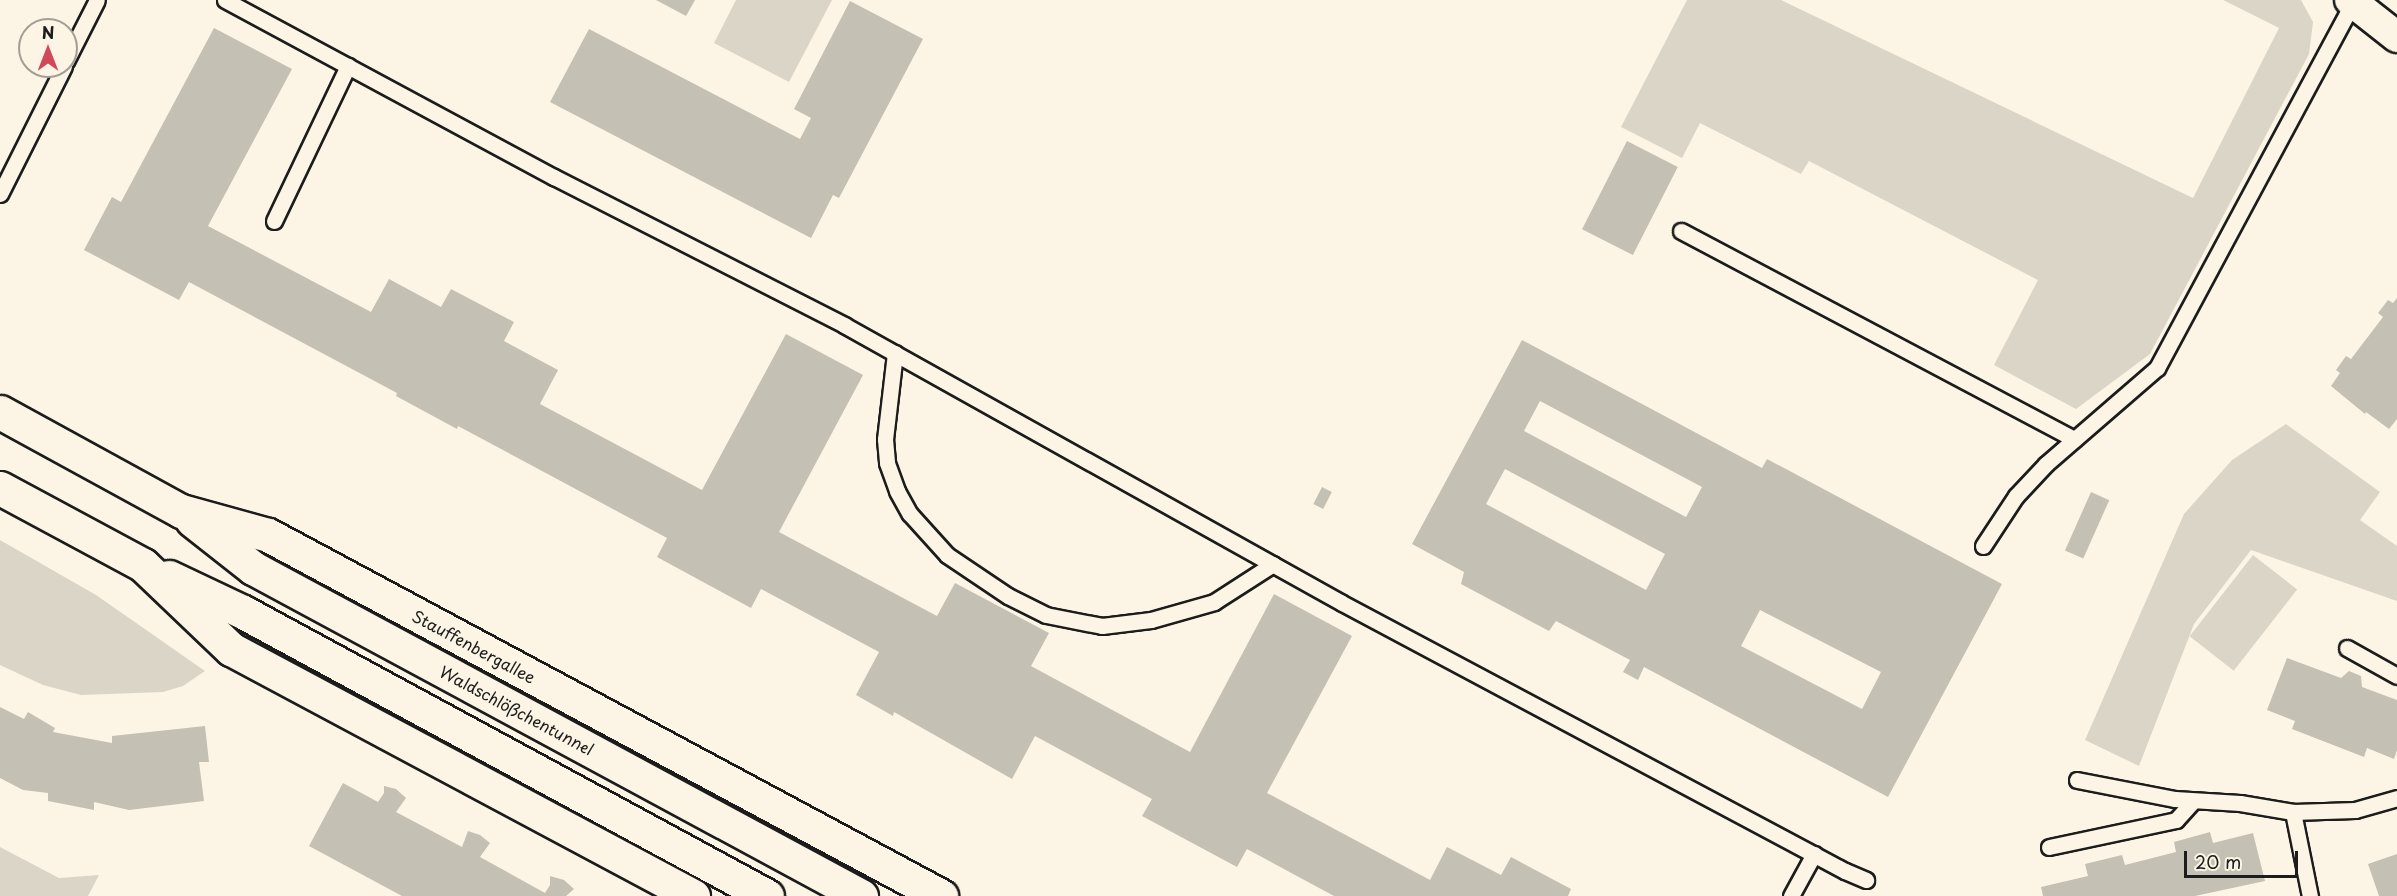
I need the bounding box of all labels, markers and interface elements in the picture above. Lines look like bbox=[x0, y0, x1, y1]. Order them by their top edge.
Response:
north arrow bbox=[18, 18, 78, 78]
text: N bbox=[42, 20, 54, 44]
street label: Stauffenbergallee bbox=[409, 605, 539, 687]
street label: Waldschlößchentunnel bbox=[437, 661, 597, 759]
scale bar bbox=[2187, 839, 2301, 877]
text: 20 m bbox=[2195, 848, 2241, 875]

